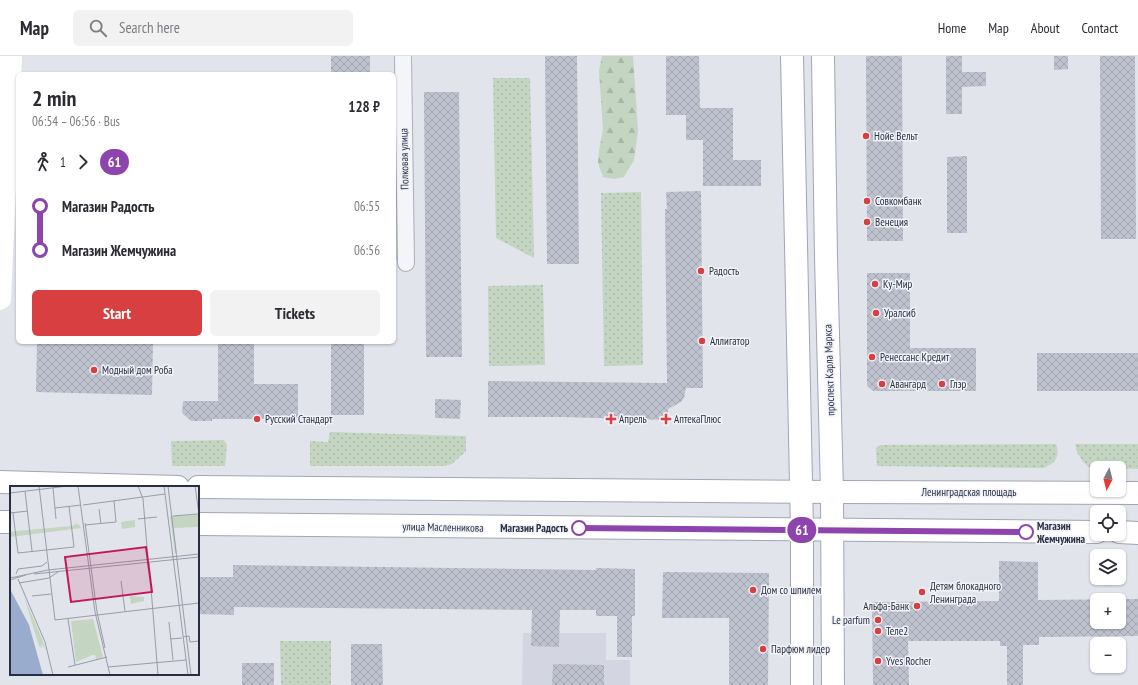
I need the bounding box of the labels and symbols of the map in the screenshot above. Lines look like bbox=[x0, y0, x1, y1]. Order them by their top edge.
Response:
street label: Полковая улица bbox=[396, 128, 412, 190]
place label: Нойе Вельт bbox=[874, 129, 918, 143]
marker: Нойе Вельт bbox=[861, 131, 871, 141]
place label: Совкомбанк bbox=[875, 194, 923, 208]
marker: Совкомбанк bbox=[862, 196, 872, 206]
place label: Венеция bbox=[875, 215, 908, 229]
marker: Венеция bbox=[862, 217, 872, 227]
place label: Радость bbox=[709, 264, 739, 278]
marker: Радость bbox=[696, 266, 706, 276]
place label: Ку-Мир bbox=[883, 277, 913, 291]
marker: Ку-Мир bbox=[870, 279, 880, 289]
place label: Уралсиб bbox=[884, 306, 916, 320]
marker: Уралсиб bbox=[871, 308, 881, 318]
street label: проспект Карла Маркса bbox=[820, 324, 838, 416]
place label: Аллигатор bbox=[710, 334, 750, 348]
marker: Аллигатор bbox=[697, 336, 707, 346]
place label: Ренессанс Кредит bbox=[880, 350, 950, 364]
marker: Ренессанс Кредит bbox=[867, 352, 877, 362]
place label: Модный дом Роба bbox=[102, 363, 173, 377]
marker: Модный дом Роба bbox=[89, 365, 99, 375]
place label: Авангард bbox=[890, 377, 926, 391]
place label: Глэр bbox=[950, 377, 967, 391]
marker: Авангард bbox=[877, 379, 887, 389]
marker: Глэр bbox=[937, 379, 947, 389]
place label: Русский Стандарт bbox=[265, 412, 333, 426]
place label: Апрель bbox=[619, 412, 647, 426]
place label: АптекаПлюс bbox=[674, 412, 721, 426]
marker: Русский Стандарт bbox=[252, 414, 262, 424]
marker: Апрель bbox=[606, 414, 616, 424]
marker: АптекаПлюс bbox=[661, 414, 671, 424]
north arrow bbox=[1090, 461, 1126, 497]
street label: Ленинградская площадь bbox=[921, 485, 1016, 499]
inset map bbox=[10, 486, 199, 675]
line badge: 61 bbox=[784, 517, 820, 543]
street label: улица Масленникова bbox=[402, 519, 484, 535]
place label: Магазин Жемчужина bbox=[1036, 519, 1086, 546]
marker: Магазин Радость bbox=[571, 520, 587, 536]
place label: Магазин Радость bbox=[500, 521, 568, 535]
marker: Магазин Жемчужина bbox=[1018, 524, 1034, 540]
place label: Детям блокадного Ленинграда bbox=[929, 579, 1001, 606]
place label: Дом со шпилем bbox=[761, 583, 822, 597]
marker: Дом со шпилем bbox=[748, 585, 758, 595]
marker: Детям блокадного Ленинграда bbox=[917, 587, 927, 597]
place label: Альфа-Банк bbox=[863, 599, 910, 613]
marker: Альфа-Банк bbox=[912, 601, 922, 611]
place label: Le parfum bbox=[832, 613, 870, 627]
marker: Le parfum bbox=[873, 615, 883, 625]
place label: Теле2 bbox=[886, 624, 908, 638]
marker: Теле2 bbox=[873, 626, 883, 636]
place label: Парфюм лидер bbox=[771, 642, 830, 656]
marker: Парфюм лидер bbox=[758, 644, 768, 654]
place label: Yves Rocher bbox=[886, 654, 931, 668]
marker: Yves Rocher bbox=[873, 656, 883, 666]

